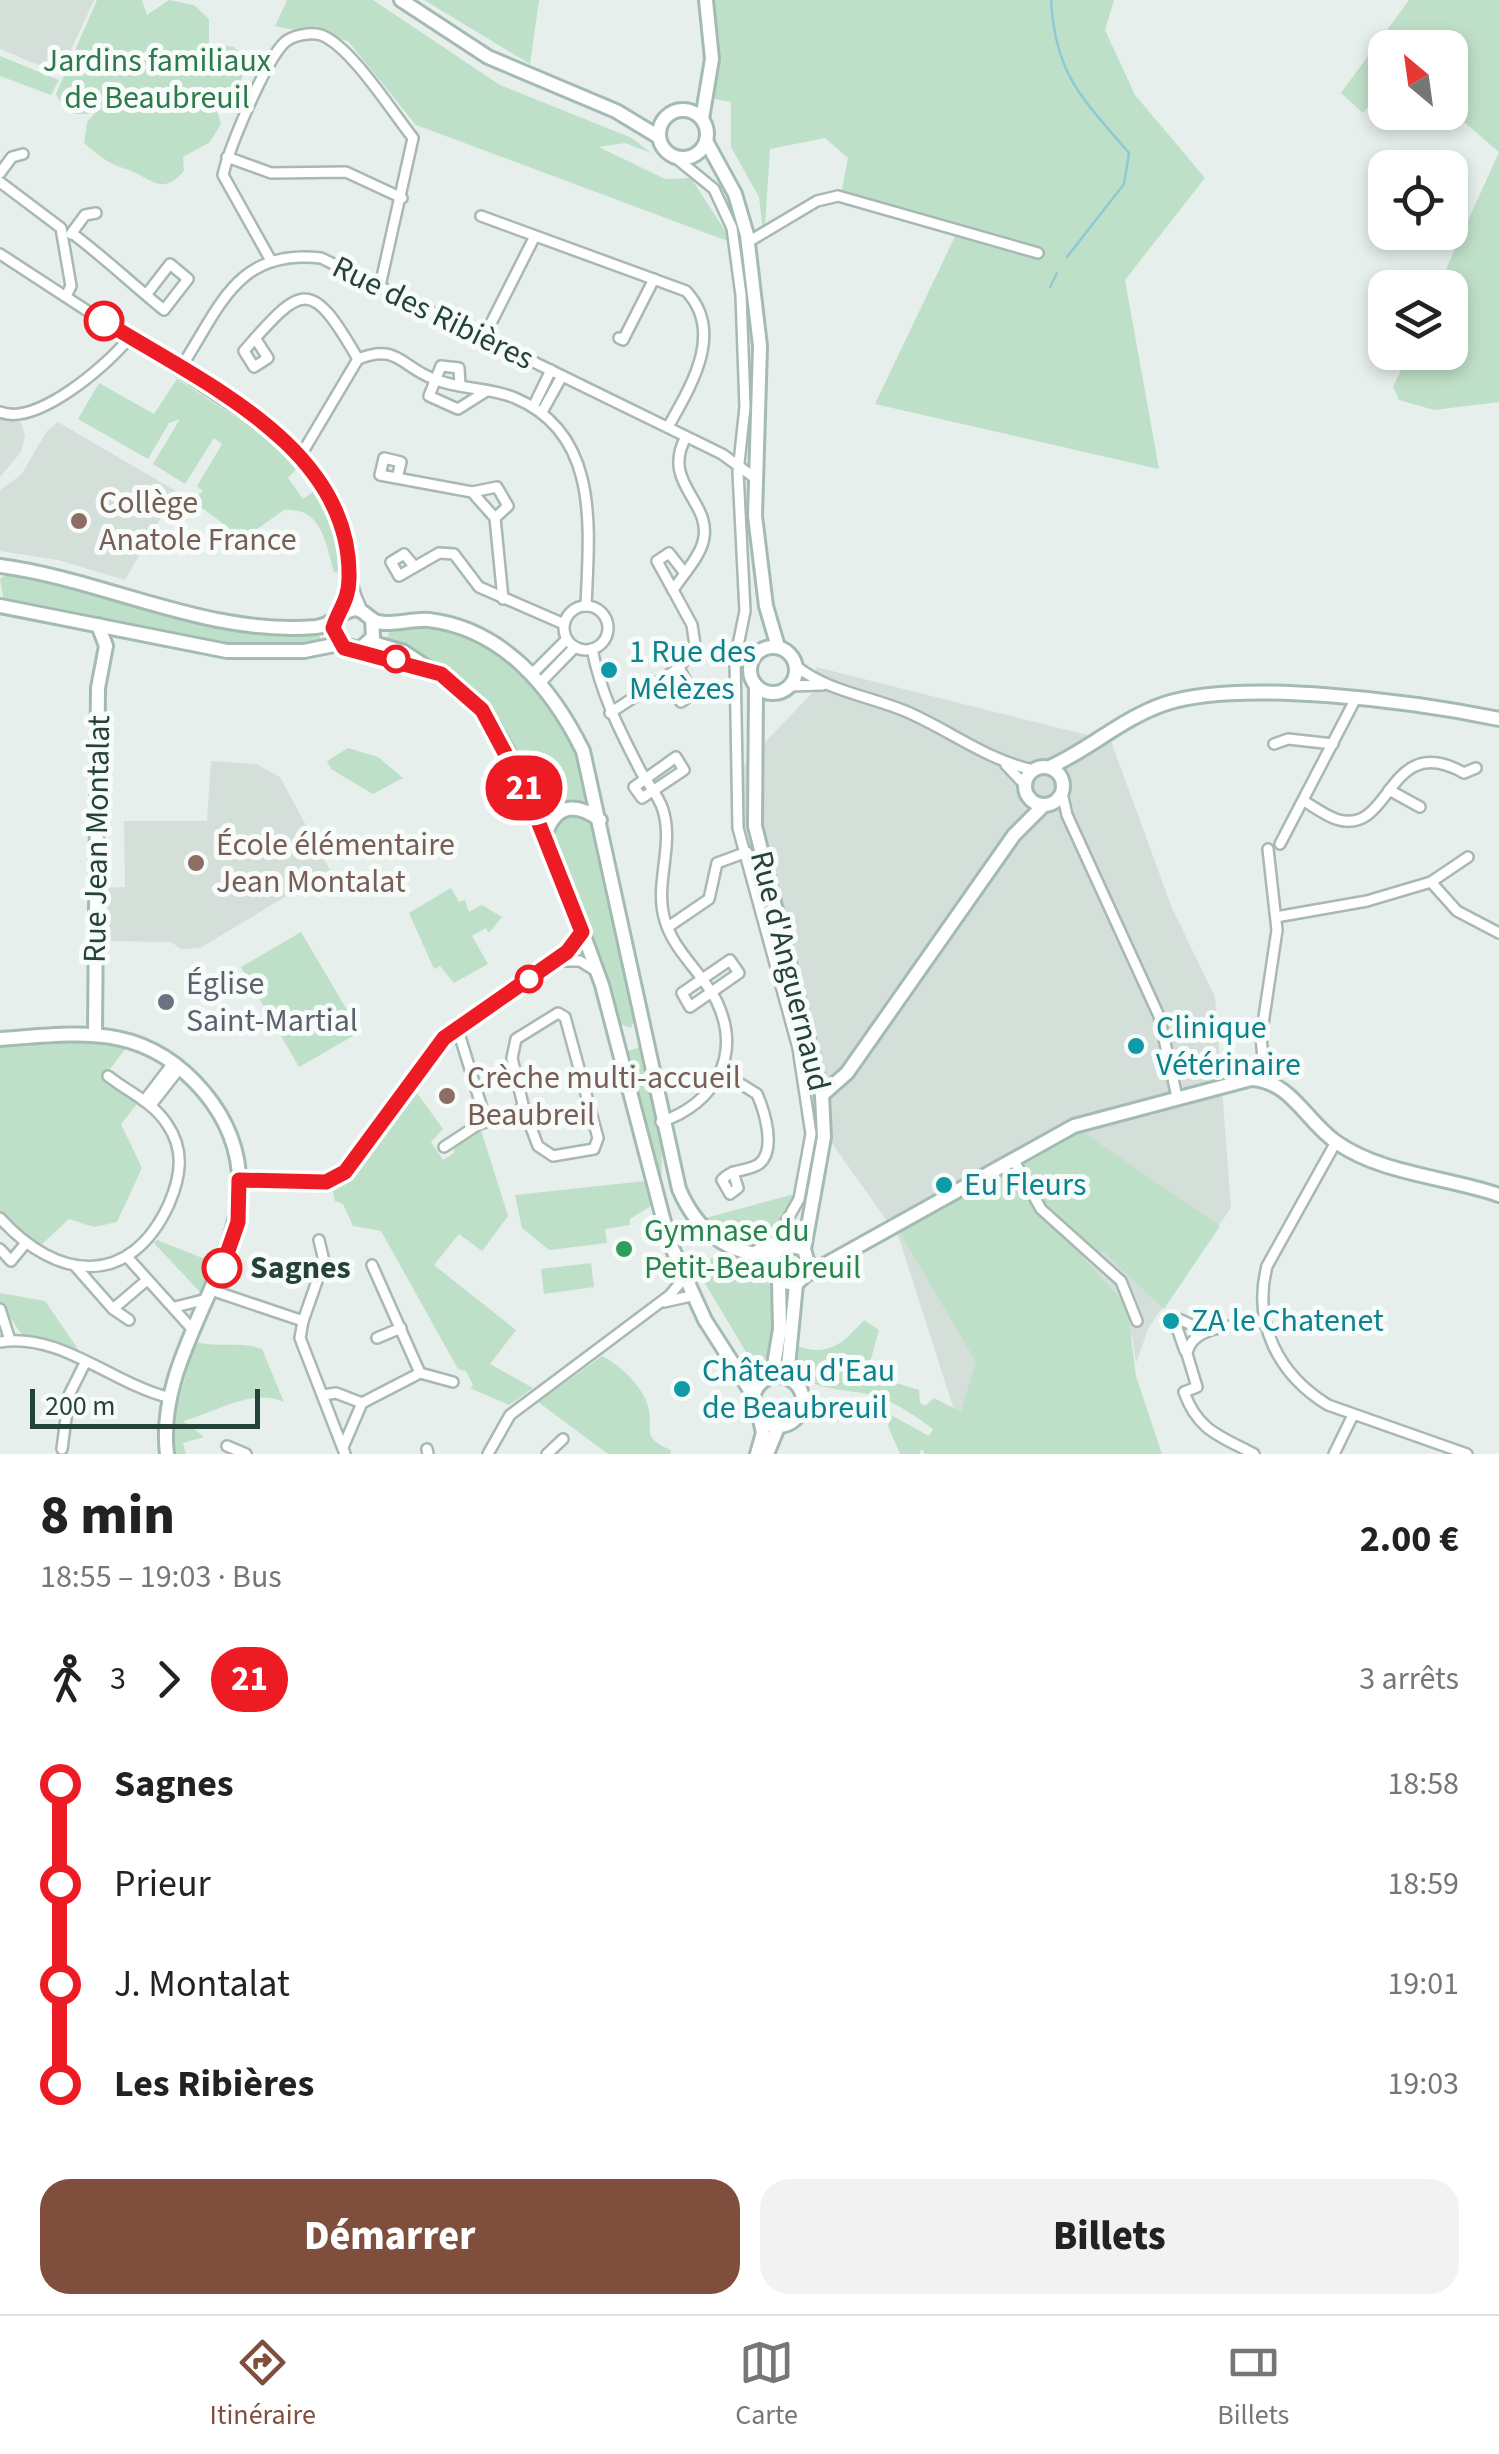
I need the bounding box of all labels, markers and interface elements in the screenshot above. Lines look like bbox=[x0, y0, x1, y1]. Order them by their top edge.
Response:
north arrow bbox=[1368, 30, 1468, 130]
map controls bbox=[1368, 30, 1468, 370]
park label: Jardins familiaux de Beaubreuil bbox=[43, 38, 271, 121]
button: locate bbox=[1368, 150, 1468, 250]
street label: Rue des Ribières bbox=[325, 244, 541, 382]
button: layers bbox=[1368, 270, 1468, 370]
unlabelled marker bbox=[85, 302, 123, 340]
place label: Collège Anatole France bbox=[99, 480, 297, 563]
marker: Collège Anatole France bbox=[68, 510, 90, 532]
place label: 1 Rue des Mélèzes bbox=[629, 629, 756, 712]
unlabelled marker bbox=[383, 646, 409, 672]
marker: 1 Rue des Mélèzes bbox=[598, 659, 620, 681]
street label: Rue Jean Montalat bbox=[72, 715, 122, 963]
line badge: 21 bbox=[479, 756, 569, 820]
text: 21 bbox=[506, 763, 542, 813]
place label: École élémentaire Jean Montalat bbox=[216, 822, 455, 905]
street label: Rue d'Anguernaud bbox=[738, 846, 842, 1096]
marker: École élémentaire Jean Montalat bbox=[185, 852, 207, 874]
place label: Église Saint-Martial bbox=[186, 961, 358, 1044]
unlabelled marker bbox=[516, 966, 542, 992]
marker: Église Saint-Martial bbox=[155, 991, 177, 1013]
place label: Clinique Vétérinaire bbox=[1156, 1005, 1301, 1088]
marker: Clinique Vétérinaire bbox=[1125, 1035, 1147, 1057]
place label: Crèche multi-accueil Beaubreil bbox=[467, 1055, 741, 1138]
marker: Crèche multi-accueil Beaubreil bbox=[436, 1085, 458, 1107]
place label: Eu Fleurs bbox=[964, 1162, 1086, 1208]
marker: Eu Fleurs bbox=[933, 1174, 955, 1196]
place label: Gymnase du Petit-Beaubreuil bbox=[644, 1208, 861, 1291]
marker: Gymnase du Petit-Beaubreuil bbox=[613, 1238, 635, 1260]
place label: Sagnes bbox=[250, 1245, 351, 1291]
marker: Sagnes bbox=[203, 1249, 241, 1287]
place label: ZA le Chatenet bbox=[1191, 1298, 1384, 1344]
marker: ZA le Chatenet bbox=[1160, 1310, 1182, 1332]
place label: Château d'Eau de Beaubreuil bbox=[702, 1348, 895, 1431]
marker: Château d'Eau de Beaubreuil bbox=[671, 1378, 693, 1400]
scale bar bbox=[30, 1384, 260, 1428]
text: 200 m bbox=[45, 1386, 116, 1426]
text: 8 min bbox=[40, 1477, 175, 1555]
text: 2.00 € bbox=[1360, 1512, 1459, 1566]
text: 18:55 – 19:03 · Bus bbox=[40, 1554, 282, 1600]
icon: walk bbox=[40, 1652, 95, 1707]
icon: forward bbox=[141, 1652, 196, 1707]
text: 21 bbox=[231, 1654, 268, 1704]
text: 3 bbox=[110, 1656, 126, 1702]
text: 3 arrêts bbox=[1359, 1656, 1459, 1702]
text: Sagnes bbox=[114, 1757, 234, 1811]
text: 18:58 bbox=[1387, 1761, 1459, 1807]
text: Prieur bbox=[114, 1857, 211, 1911]
text: 18:59 bbox=[1387, 1861, 1459, 1907]
text: J. Montalat bbox=[114, 1957, 290, 2011]
text: 19:01 bbox=[1387, 1961, 1459, 2007]
text: Les Ribières bbox=[114, 2057, 314, 2111]
text: 19:03 bbox=[1387, 2061, 1459, 2107]
button: Démarrer bbox=[40, 2179, 740, 2294]
button: Billets bbox=[760, 2179, 1459, 2294]
tab: Itinéraire bbox=[210, 2335, 316, 2435]
tab: Carte bbox=[735, 2335, 798, 2435]
tab: Billets bbox=[1217, 2335, 1289, 2435]

